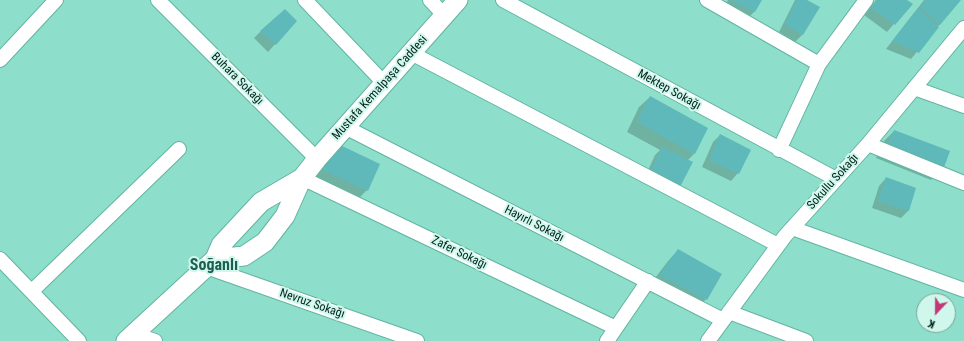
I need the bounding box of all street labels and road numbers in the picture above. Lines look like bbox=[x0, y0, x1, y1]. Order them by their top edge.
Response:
street label: Mustafa Kemalpaşa Caddesi bbox=[329, 33, 431, 143]
street label: Buhara Sokağı bbox=[208, 50, 266, 108]
street label: Mektep Sokağı bbox=[635, 67, 703, 113]
street label: Sokullu Sokağı bbox=[804, 151, 862, 213]
street label: Hayırlı Sokağı bbox=[502, 203, 566, 245]
street label: Zafer Sokağı bbox=[429, 233, 489, 273]
street label: Nevruz Sokağı bbox=[278, 286, 346, 322]

